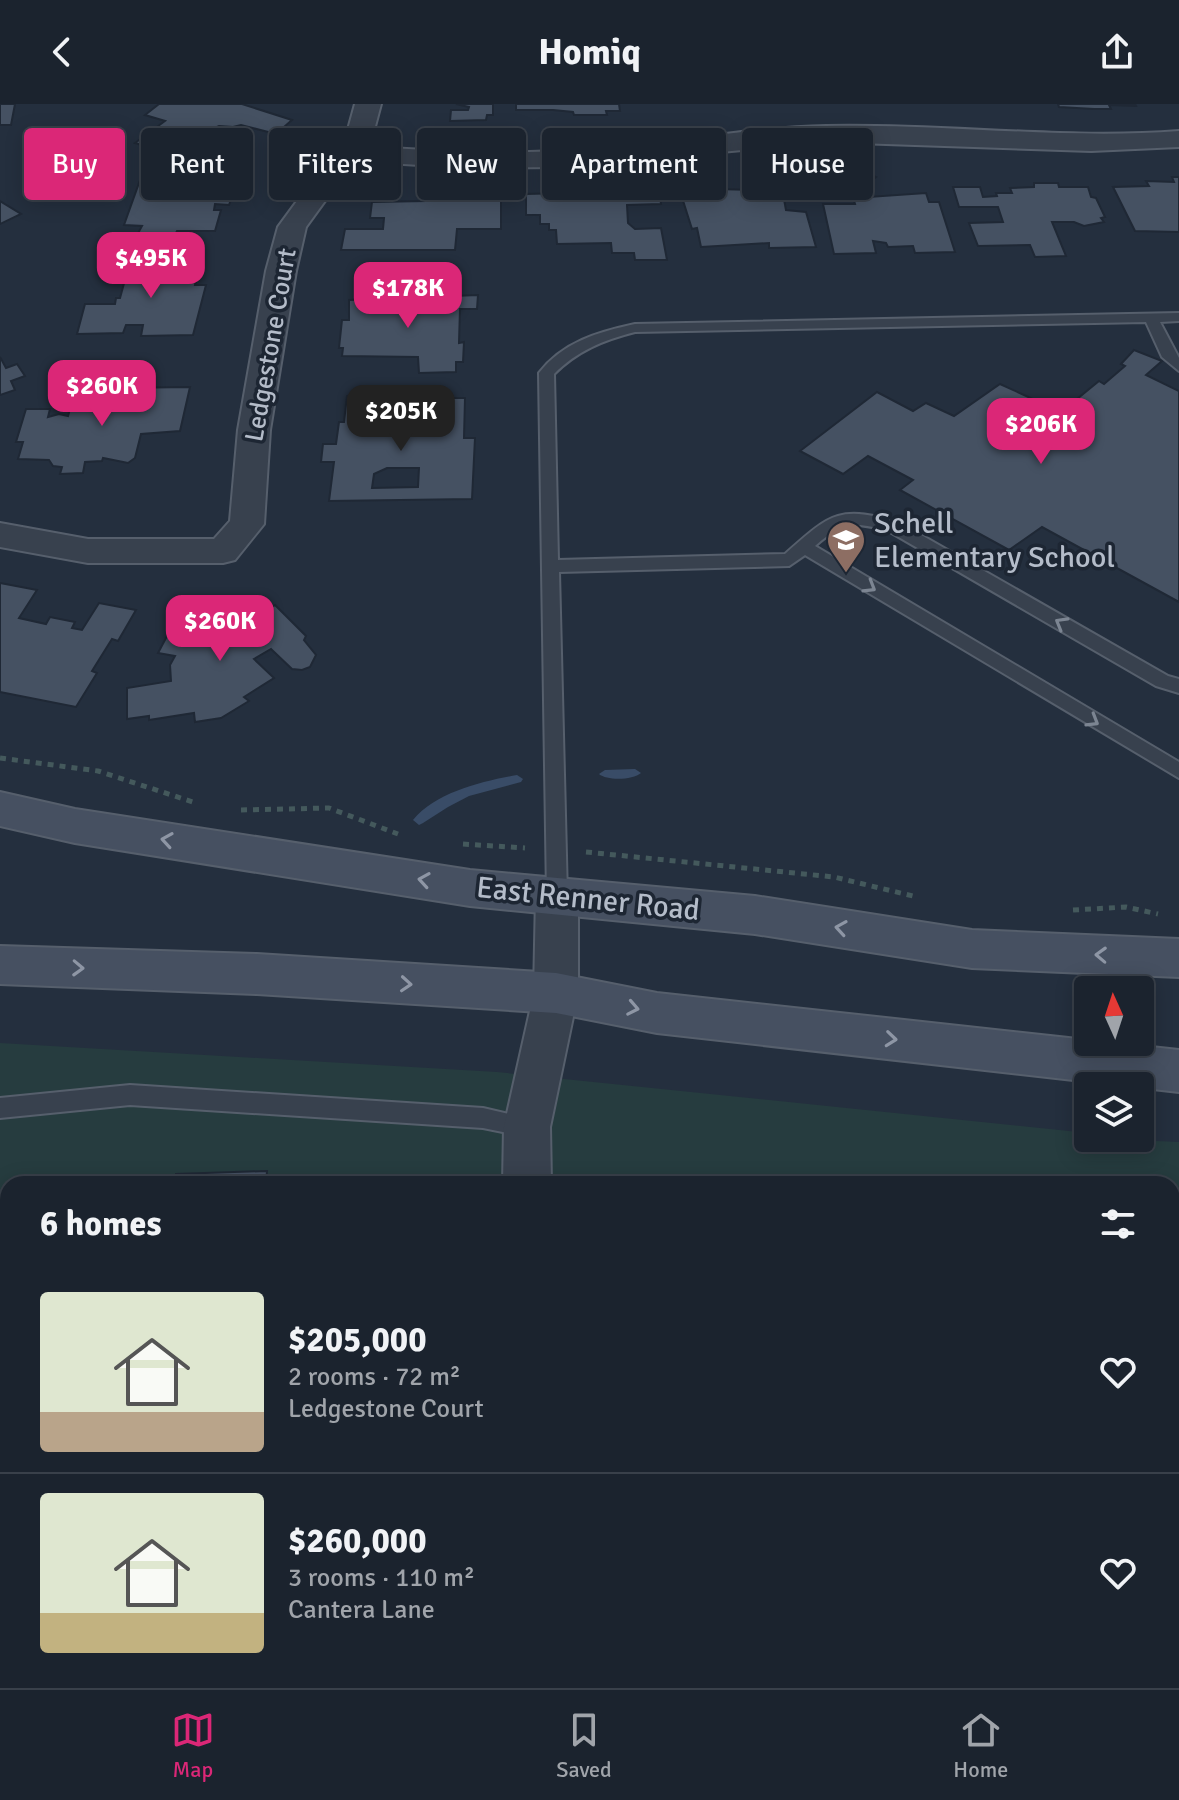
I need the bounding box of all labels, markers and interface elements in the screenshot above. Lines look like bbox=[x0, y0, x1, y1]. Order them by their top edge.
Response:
icon: back bbox=[40, 30, 84, 74]
text: Homiq bbox=[538, 30, 641, 75]
icon: share bbox=[1095, 30, 1139, 74]
chip: Buy bbox=[24, 128, 125, 200]
chip: Rent bbox=[141, 128, 253, 200]
chip: Filters bbox=[269, 128, 401, 200]
chip: New bbox=[417, 128, 526, 200]
chip: Apartment bbox=[542, 128, 726, 200]
chip: House bbox=[742, 128, 873, 200]
pin: $495K bbox=[95, 232, 207, 300]
text: $495K bbox=[115, 242, 187, 274]
street label: Ledgestone Court bbox=[238, 246, 304, 444]
pin: $178K bbox=[352, 262, 464, 330]
text: $178K bbox=[372, 272, 444, 304]
pin: $260K bbox=[46, 360, 158, 428]
text: $260K bbox=[66, 370, 138, 402]
pin: $205K bbox=[345, 385, 457, 453]
text: $205K bbox=[365, 395, 437, 427]
pin: $206K bbox=[985, 398, 1097, 466]
text: $206K bbox=[1005, 408, 1077, 440]
place label: Schell Elementary School bbox=[874, 505, 1115, 576]
school or university icon: Schell Elementary School bbox=[825, 519, 867, 574]
one-way arrow bbox=[861, 577, 876, 593]
pin: $260K bbox=[164, 595, 276, 663]
text: $260K bbox=[184, 605, 256, 637]
one-way arrow bbox=[1055, 617, 1070, 633]
one-way arrow bbox=[1085, 711, 1099, 727]
one-way arrow bbox=[160, 832, 174, 849]
street label: East Renner Road bbox=[474, 869, 702, 929]
one-way arrow bbox=[417, 872, 431, 889]
one-way arrow bbox=[834, 921, 848, 938]
one-way arrow bbox=[1094, 946, 1107, 963]
one-way arrow bbox=[72, 959, 85, 976]
one-way arrow bbox=[400, 975, 413, 992]
north arrow bbox=[1074, 976, 1154, 1056]
map controls bbox=[1074, 976, 1154, 1152]
one-way arrow bbox=[626, 999, 639, 1016]
one-way arrow bbox=[885, 1031, 898, 1048]
button: layers bbox=[1074, 1072, 1154, 1152]
icon: filters bbox=[1096, 1202, 1140, 1246]
text: 6 homes bbox=[40, 1203, 161, 1245]
text: $205,000 bbox=[288, 1319, 427, 1361]
icon: home bbox=[104, 1324, 200, 1420]
icon: heart bbox=[1096, 1350, 1140, 1394]
text: 2 rooms · 72 m² bbox=[288, 1361, 461, 1393]
text: Ledgestone Court bbox=[288, 1393, 484, 1425]
text: $260,000 bbox=[288, 1520, 427, 1562]
icon: home bbox=[104, 1525, 200, 1621]
icon: heart bbox=[1096, 1551, 1140, 1595]
text: 3 rooms · 110 m² bbox=[288, 1562, 475, 1594]
text: Cantera Lane bbox=[288, 1594, 435, 1626]
tab: Map bbox=[171, 1708, 215, 1783]
tab: Saved bbox=[556, 1708, 612, 1783]
tab: Home bbox=[953, 1708, 1008, 1783]

